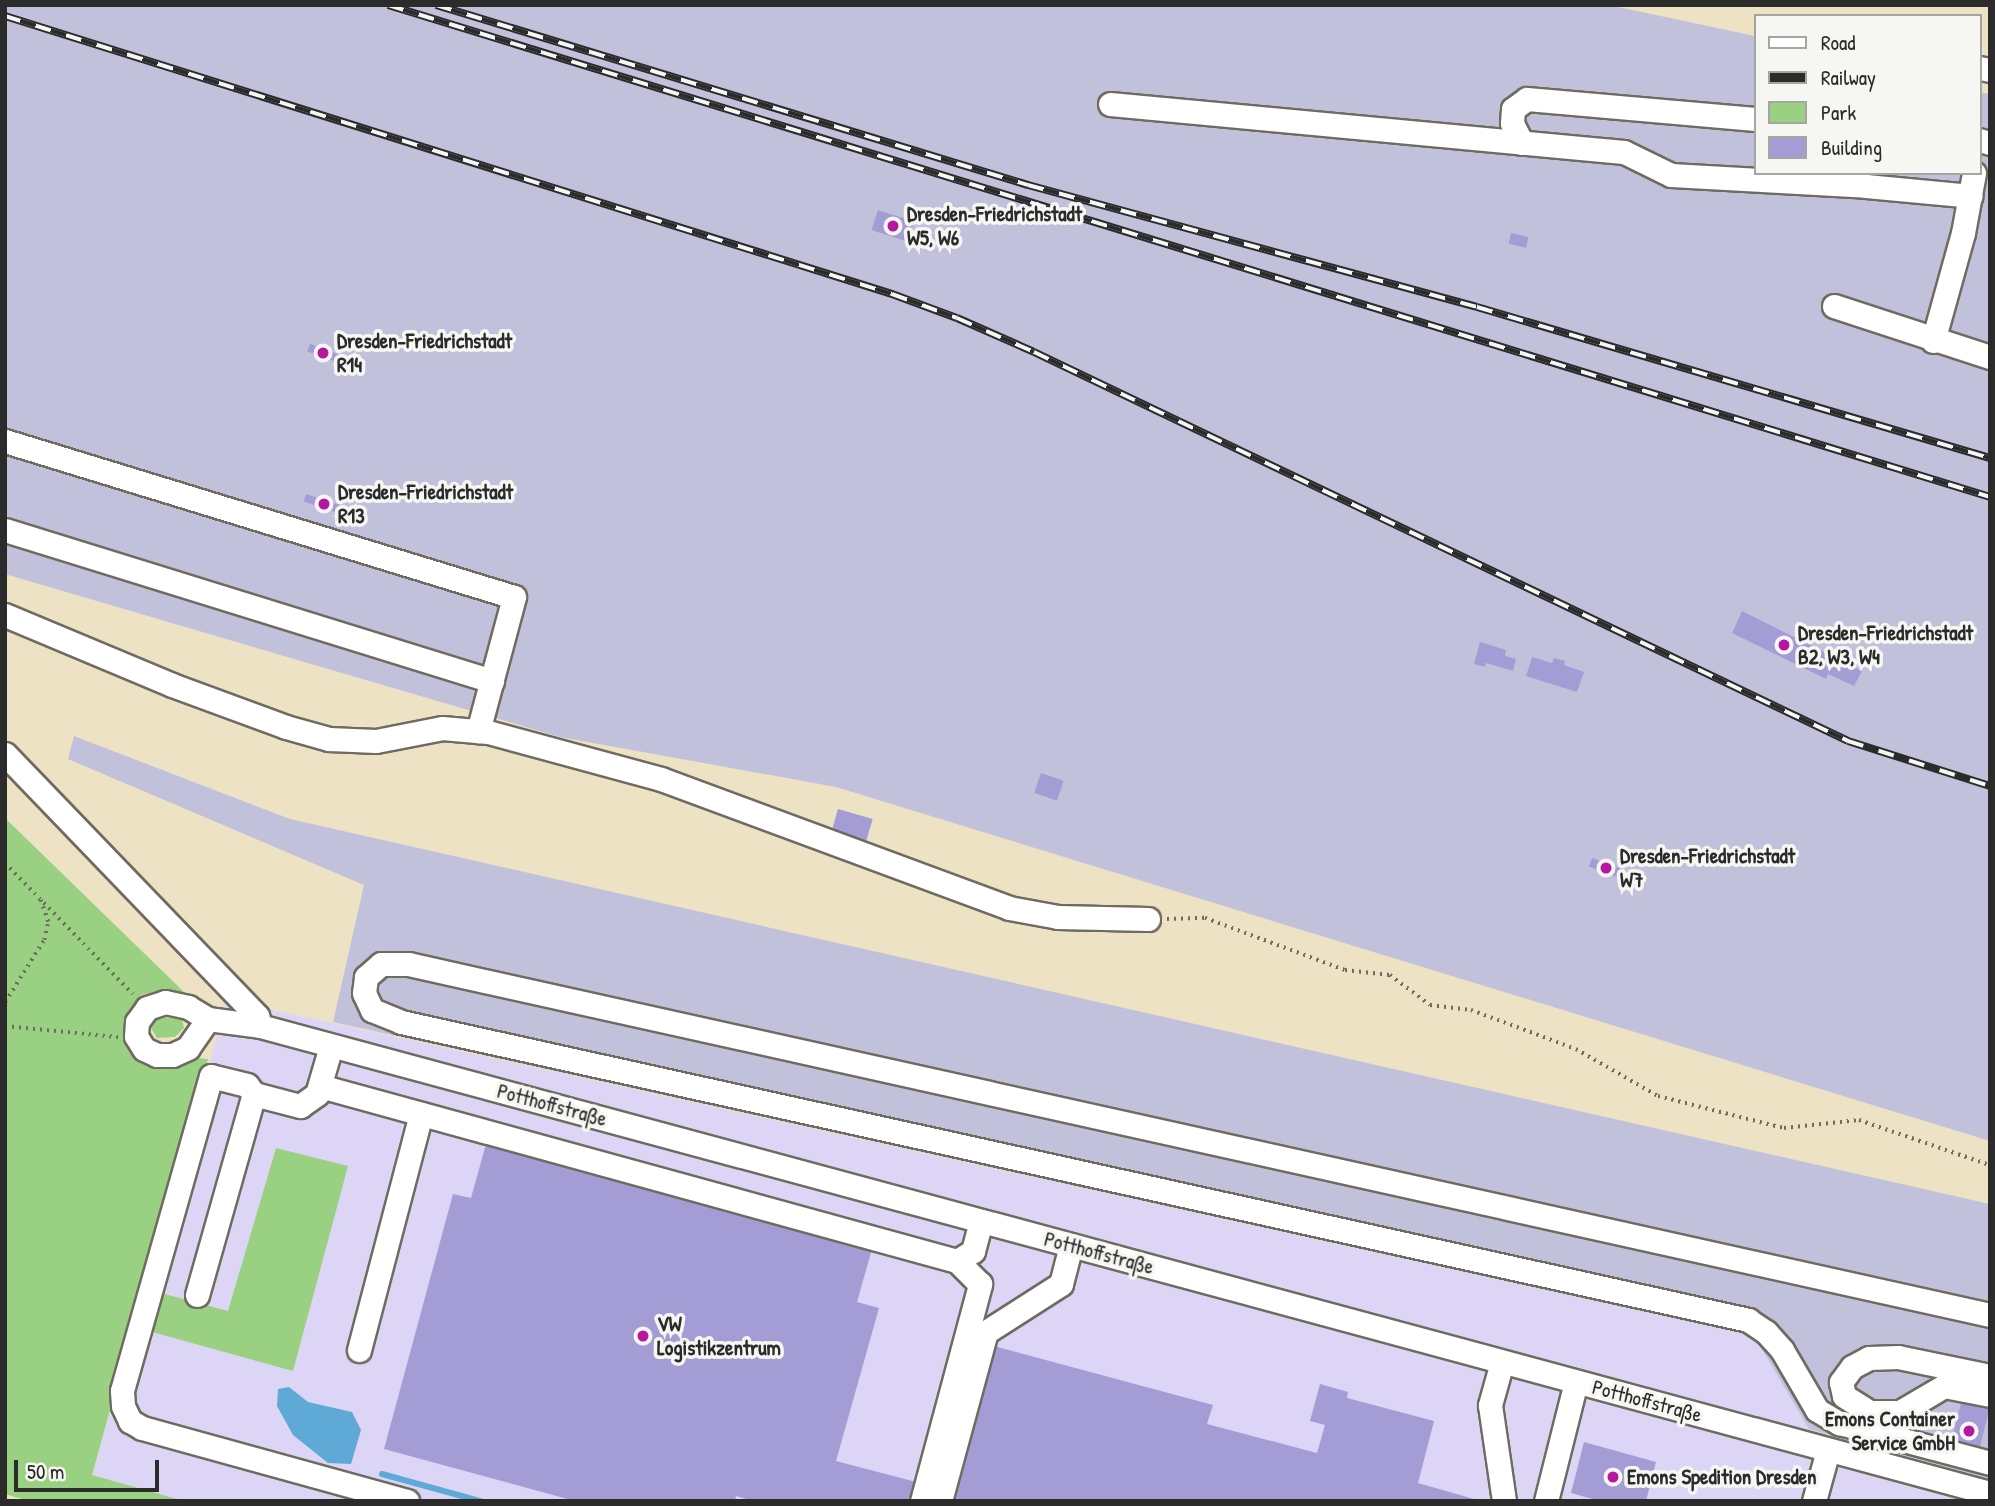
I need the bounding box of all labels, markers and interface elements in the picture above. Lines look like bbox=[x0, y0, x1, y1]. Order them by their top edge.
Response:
legend bbox=[1754, 14, 1981, 175]
text: Road bbox=[1821, 28, 1855, 57]
text: Railway bbox=[1821, 63, 1876, 92]
text: Park bbox=[1821, 98, 1856, 127]
text: Building bbox=[1821, 133, 1882, 162]
place label: Dresden-Friedrichstadt W5, W6 bbox=[907, 201, 1082, 251]
marker: Dresden-Friedrichstadt W5, W6 bbox=[885, 218, 901, 234]
place label: Dresden-Friedrichstadt R14 bbox=[337, 328, 512, 378]
marker: Dresden-Friedrichstadt R14 bbox=[315, 345, 331, 361]
place label: Dresden-Friedrichstadt R13 bbox=[338, 479, 513, 529]
marker: Dresden-Friedrichstadt R13 bbox=[316, 496, 332, 512]
place label: Dresden-Friedrichstadt B2, W3, W4 bbox=[1798, 620, 1973, 670]
marker: Dresden-Friedrichstadt B2, W3, W4 bbox=[1776, 637, 1792, 653]
place label: Dresden-Friedrichstadt W7 bbox=[1620, 843, 1795, 893]
marker: Dresden-Friedrichstadt W7 bbox=[1598, 860, 1614, 876]
street label: Potthoffstraße bbox=[494, 1078, 610, 1132]
street label: Potthoffstraße bbox=[1041, 1226, 1157, 1280]
place label: VW Logistikzentrum bbox=[657, 1311, 781, 1361]
marker: VW Logistikzentrum bbox=[635, 1328, 651, 1344]
street label: Potthoffstraße bbox=[1589, 1374, 1705, 1428]
place label: Emons Container Service GmbH bbox=[1825, 1406, 1955, 1456]
marker: Emons Container Service GmbH bbox=[1961, 1423, 1977, 1439]
scale bar bbox=[18, 1446, 163, 1490]
text: 50 m bbox=[27, 1457, 64, 1486]
place label: Emons Spedition Dresden bbox=[1627, 1464, 1817, 1490]
marker: Emons Spedition Dresden bbox=[1605, 1469, 1621, 1485]

